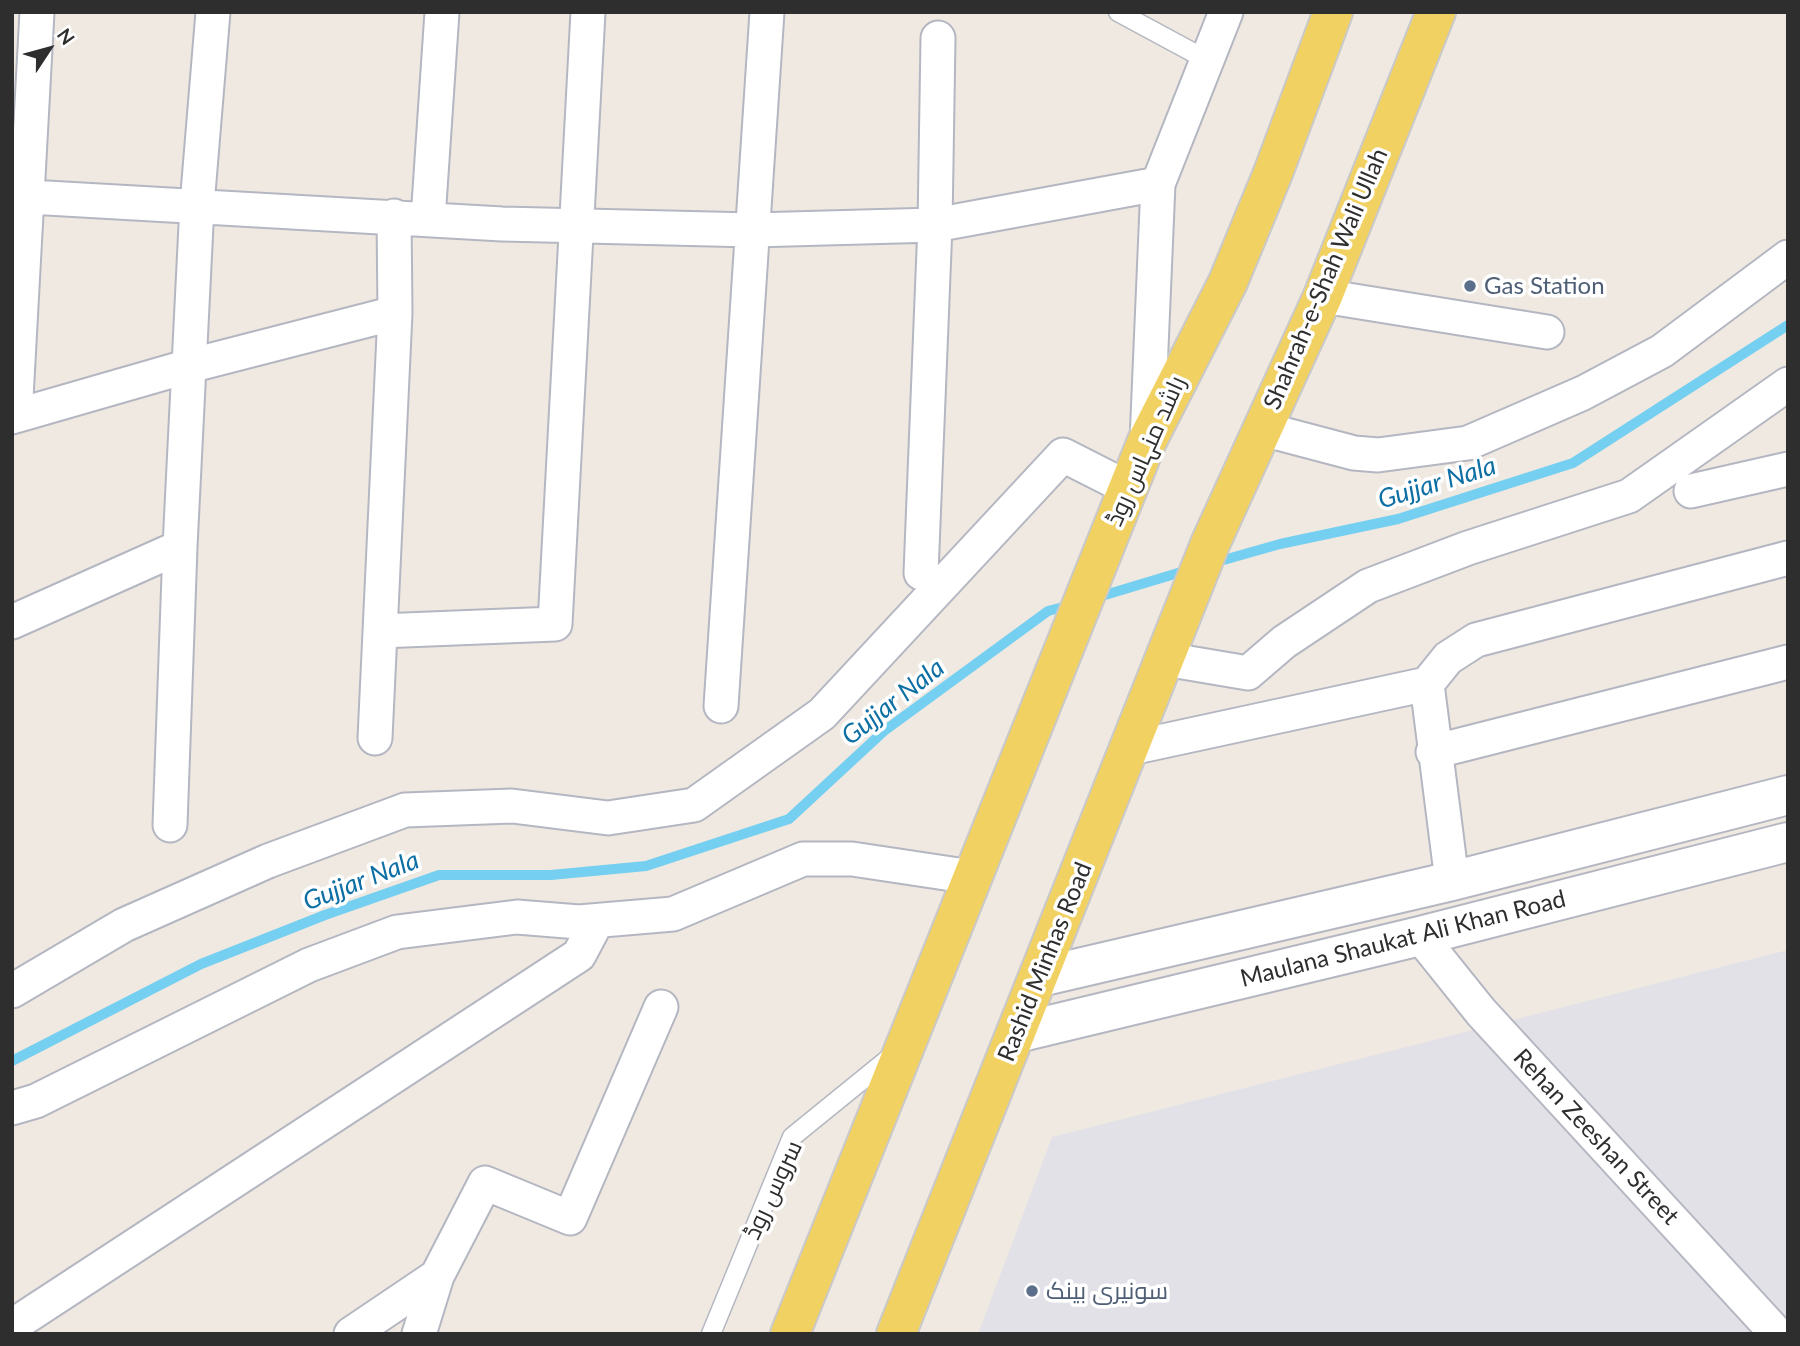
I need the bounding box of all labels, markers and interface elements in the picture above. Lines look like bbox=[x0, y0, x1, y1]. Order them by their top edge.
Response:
north arrow bbox=[14, 14, 84, 84]
text: N bbox=[53, 24, 80, 49]
street label: Shahrah-e-Shah Wali Ullah bbox=[1258, 144, 1394, 414]
place label: Gas Station bbox=[1484, 272, 1605, 300]
marker: Gas Station bbox=[1462, 278, 1478, 294]
street label: راشد منہاس روڈ bbox=[1100, 372, 1192, 530]
water label: Gujjar Nala bbox=[1374, 450, 1500, 516]
water label: Gujjar Nala bbox=[835, 652, 951, 752]
water label: Gujjar Nala bbox=[299, 845, 423, 917]
street label: Rashid Minhas Road bbox=[992, 858, 1098, 1066]
street label: Maulana Shaukat Ali Khan Road bbox=[1237, 885, 1569, 993]
street label: Rehan Zeeshan Street bbox=[1507, 1043, 1685, 1231]
street label: سروس روڈ bbox=[738, 1136, 808, 1244]
place label: سونیری بینک bbox=[1046, 1277, 1168, 1305]
marker: سونیری بینک bbox=[1024, 1283, 1040, 1299]

